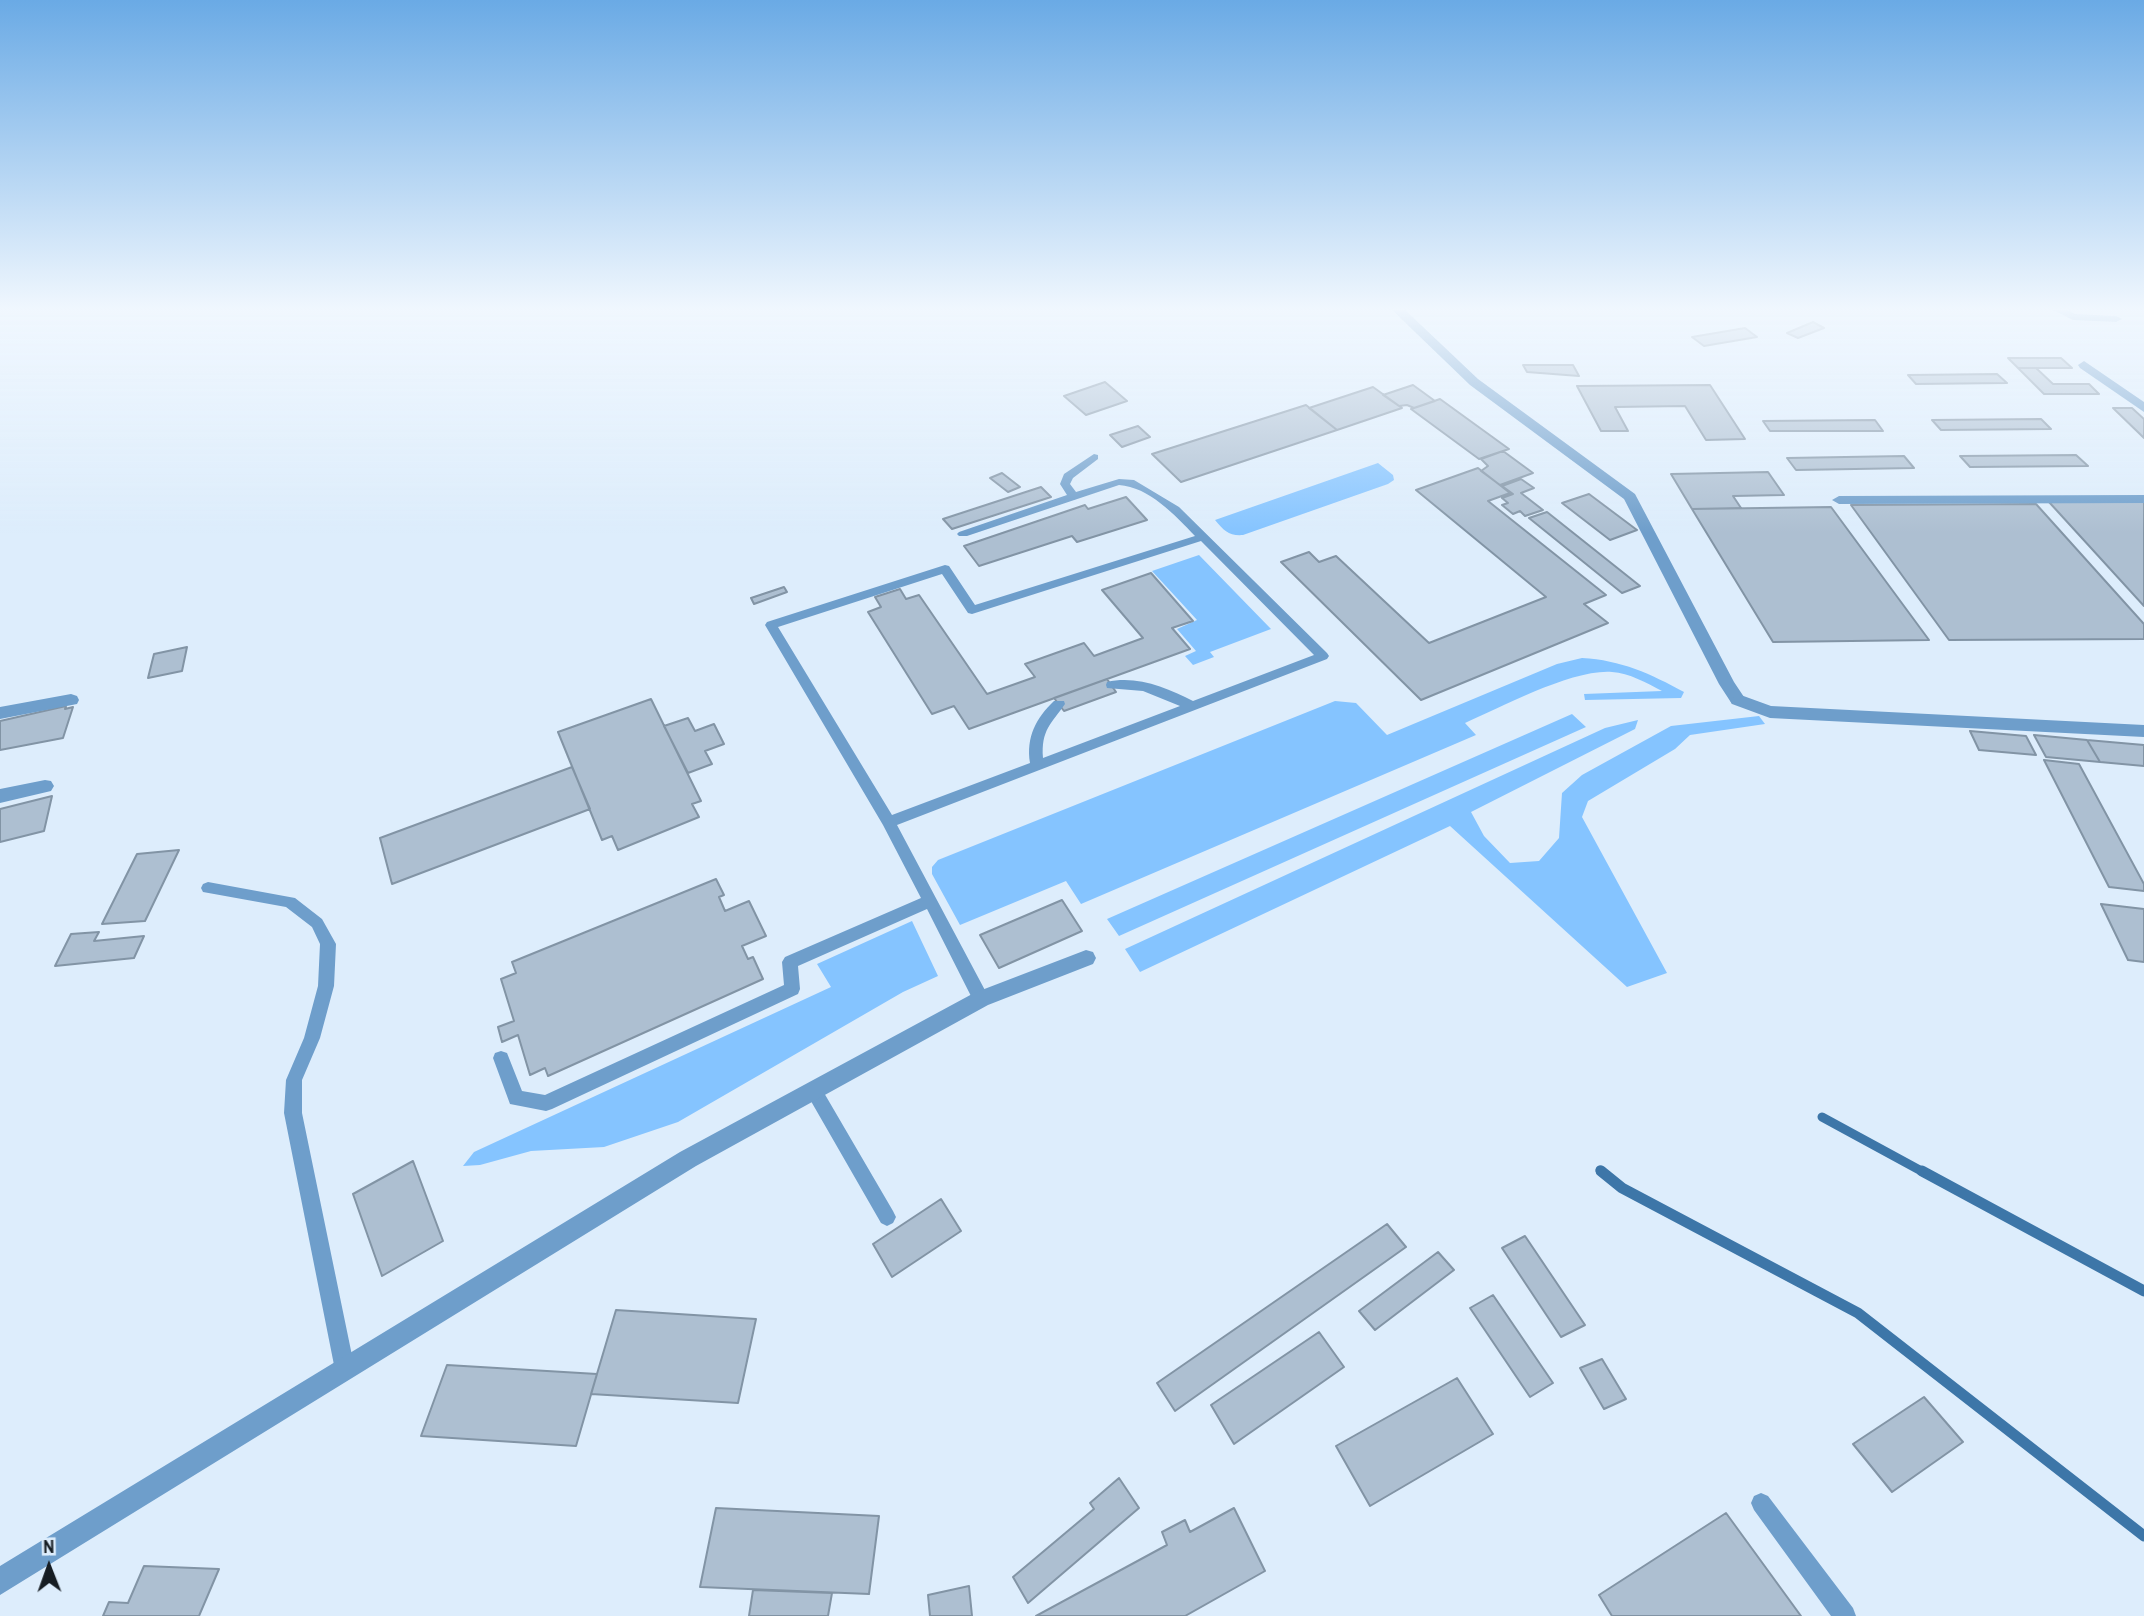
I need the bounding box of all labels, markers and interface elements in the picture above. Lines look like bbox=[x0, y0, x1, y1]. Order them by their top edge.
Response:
north arrow bbox=[14, 1532, 84, 1602]
text: N bbox=[43, 1533, 54, 1559]

